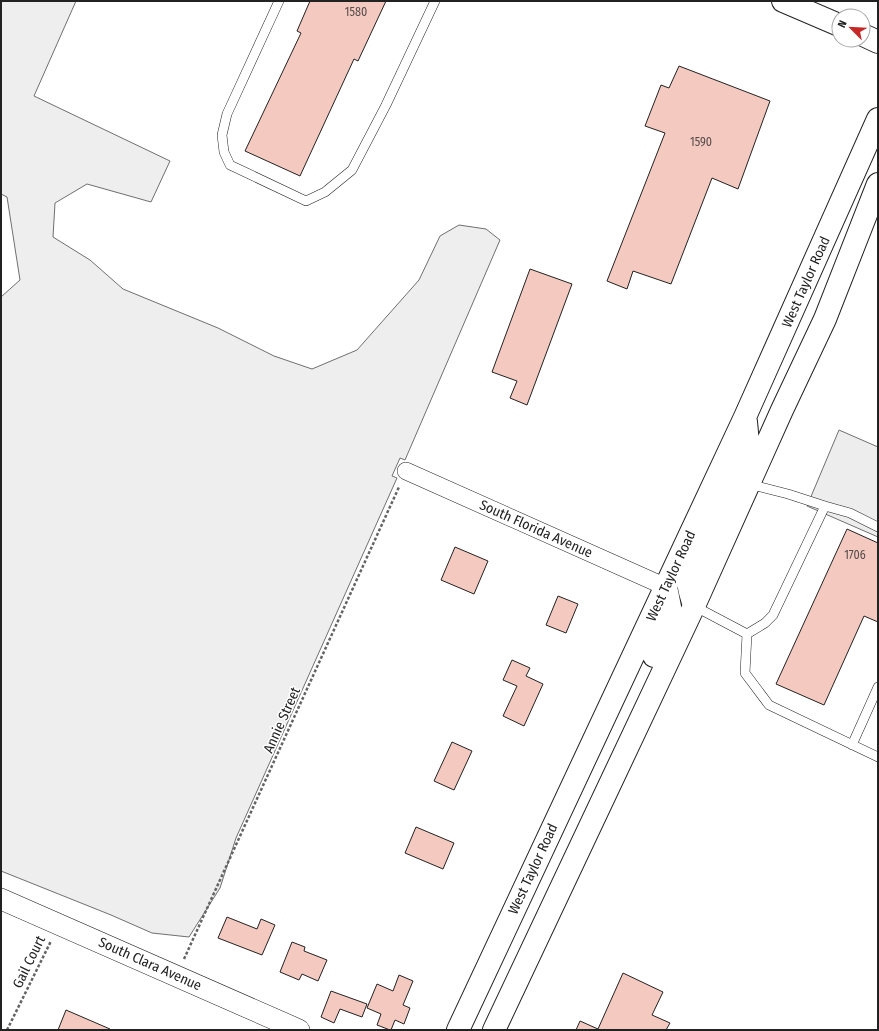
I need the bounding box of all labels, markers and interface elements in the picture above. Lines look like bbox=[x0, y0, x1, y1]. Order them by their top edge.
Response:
house number: 1580 bbox=[345, 5, 367, 19]
north arrow bbox=[831, 8, 871, 48]
text: N bbox=[835, 18, 850, 30]
house number: 1590 bbox=[690, 135, 712, 149]
street label: West Taylor Road bbox=[778, 234, 834, 330]
street label: South Florida Avenue bbox=[477, 496, 595, 562]
street label: West Taylor Road bbox=[643, 528, 699, 624]
house number: 1706 bbox=[844, 548, 866, 562]
street label: Annie Street bbox=[260, 684, 304, 756]
street label: West Taylor Road bbox=[505, 821, 561, 917]
street label: Gail Court bbox=[9, 933, 49, 991]
street label: South Clara Avenue bbox=[96, 934, 204, 994]

